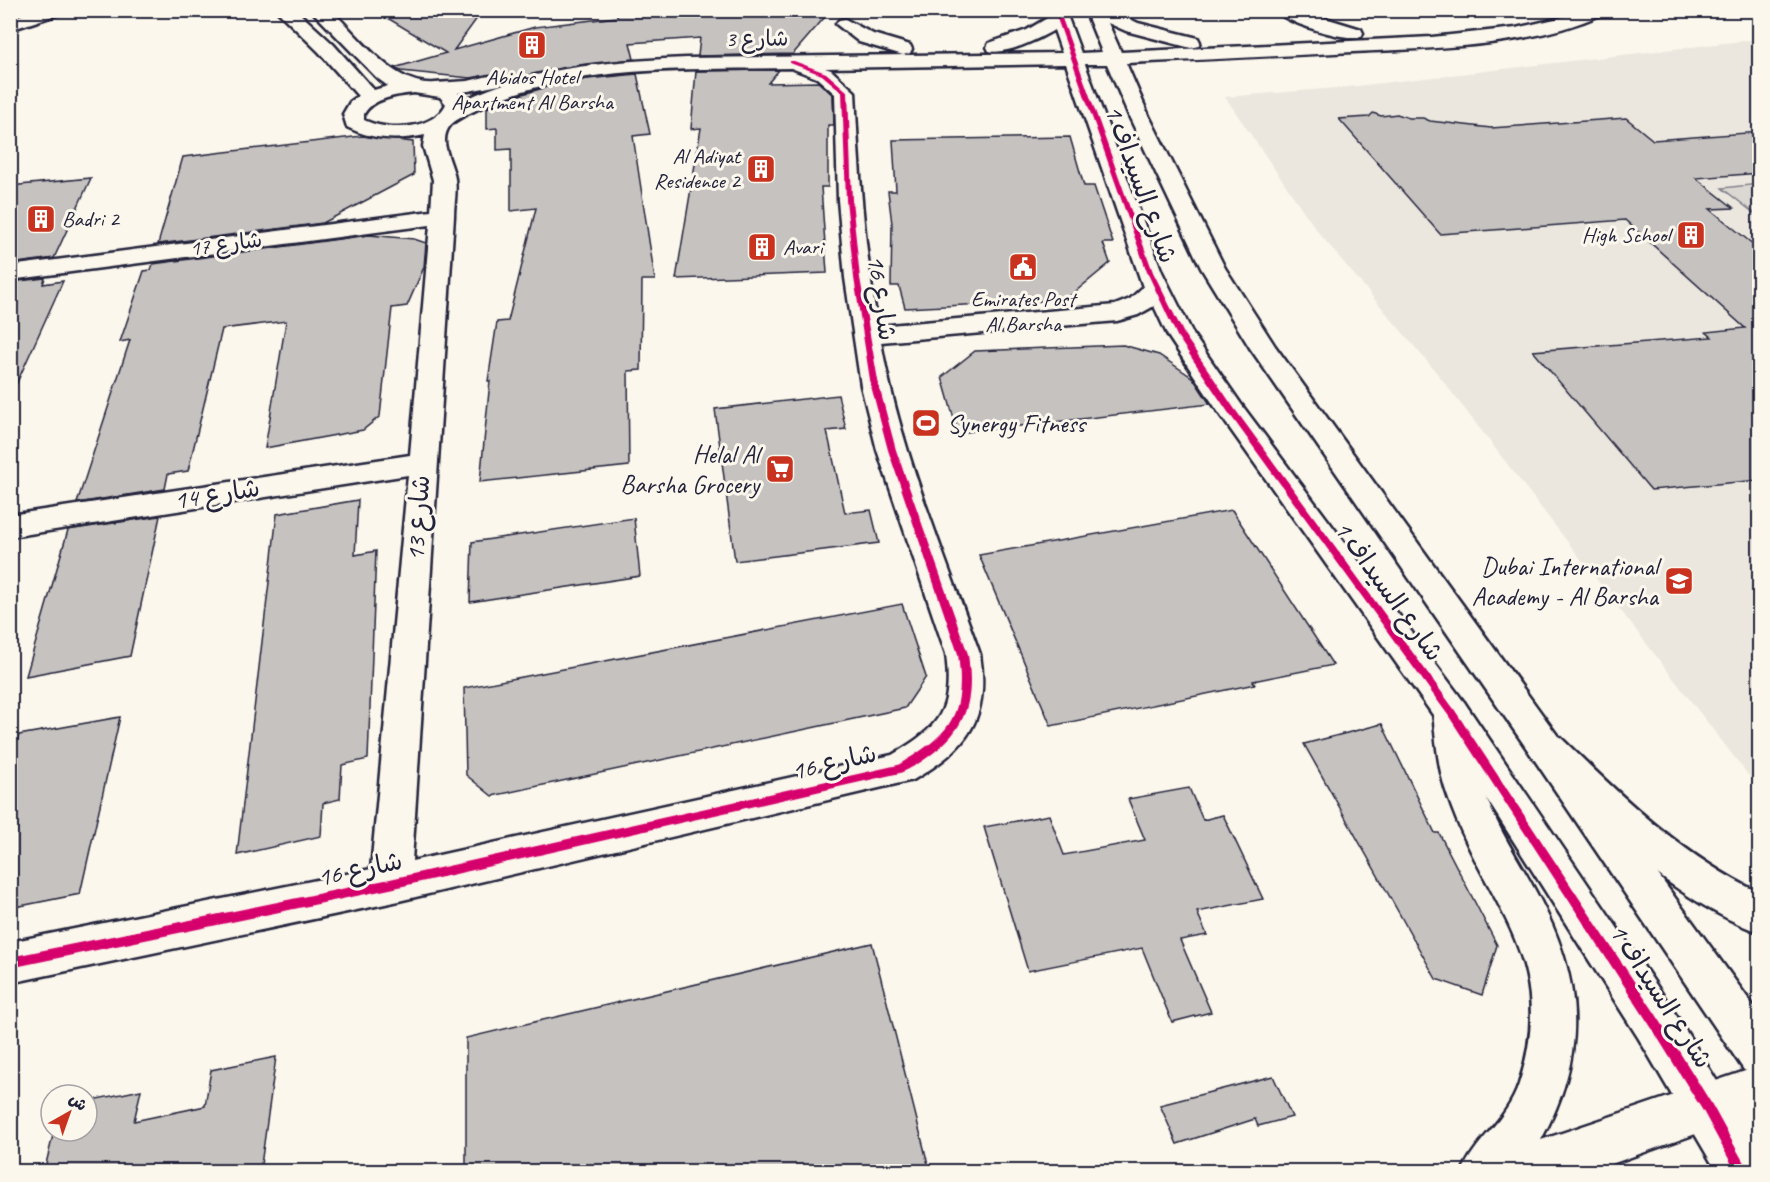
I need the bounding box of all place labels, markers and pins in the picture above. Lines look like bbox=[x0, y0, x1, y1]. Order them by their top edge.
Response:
building icon: Abidos Hotel Apartment Al Barsha bbox=[516, 29, 548, 61]
place label: Abidos Hotel Apartment Al Barsha bbox=[451, 63, 614, 116]
place label: Al Adiyat Residence 2 bbox=[654, 142, 743, 195]
building icon: Al Adiyat Residence 2 bbox=[745, 153, 777, 185]
building icon: Badri 2 bbox=[25, 203, 57, 235]
place label: Badri 2 bbox=[62, 205, 121, 233]
building icon: High School bbox=[1675, 219, 1707, 251]
place label: High School bbox=[1582, 221, 1674, 249]
building icon: Avari bbox=[746, 231, 778, 263]
place label: Avari bbox=[783, 233, 826, 261]
public building icon: Emirates Post Al Barsha bbox=[1007, 251, 1039, 283]
place label: Emirates Post Al Barsha bbox=[971, 285, 1078, 338]
sports icon: Synergy Fitness bbox=[910, 407, 942, 439]
place label: Synergy Fitness bbox=[947, 407, 1087, 440]
place label: Helal Al Barsha Grocery bbox=[620, 438, 764, 501]
supermarket icon: Helal Al Barsha Grocery bbox=[764, 453, 796, 485]
place label: Dubai International Academy - Al Barsha bbox=[1472, 550, 1663, 613]
school or university icon: Dubai International Academy - Al Barsha bbox=[1663, 565, 1695, 597]

